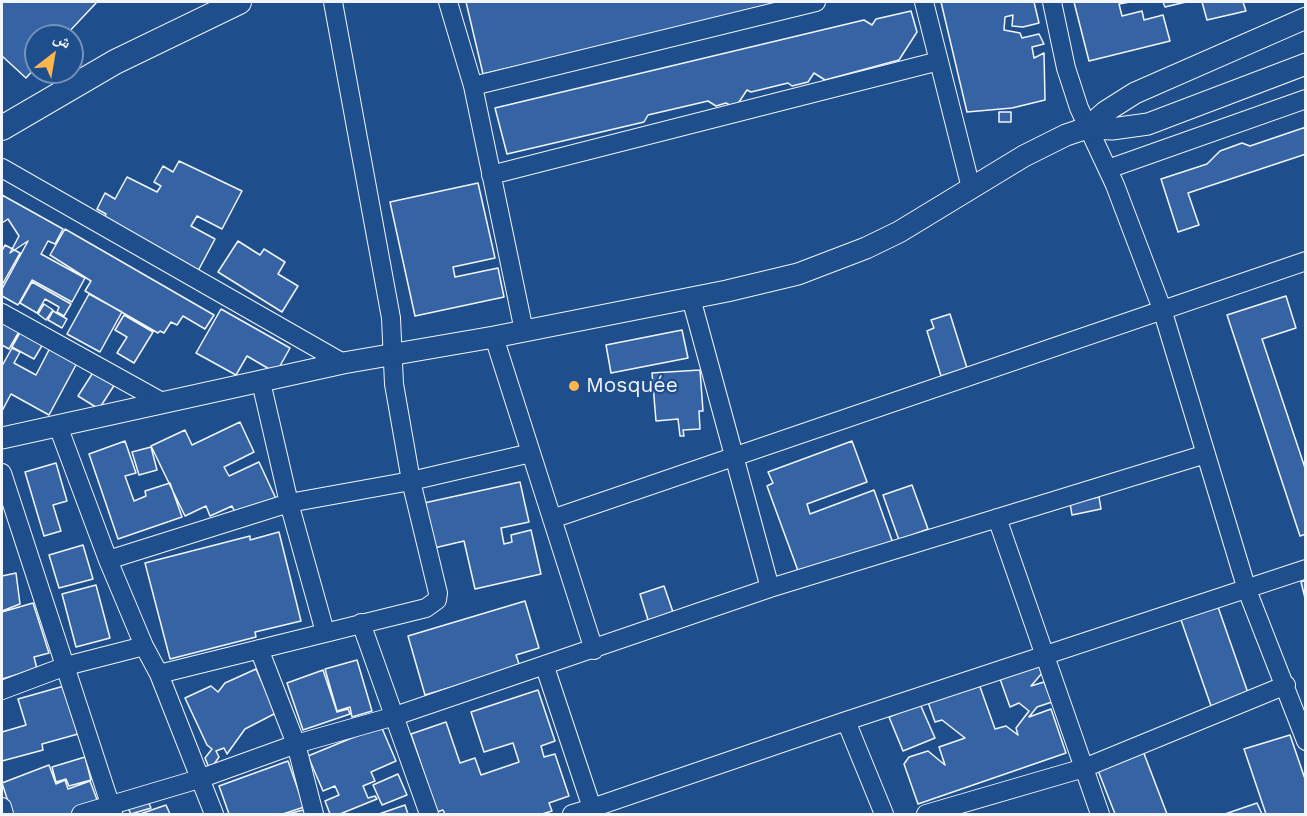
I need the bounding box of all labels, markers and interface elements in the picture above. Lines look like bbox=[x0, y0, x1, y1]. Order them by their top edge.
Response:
north arrow bbox=[24, 24, 84, 84]
text: ش bbox=[50, 27, 75, 52]
place label: Mosquée bbox=[586, 373, 678, 399]
marker: Mosquée bbox=[567, 379, 581, 393]

